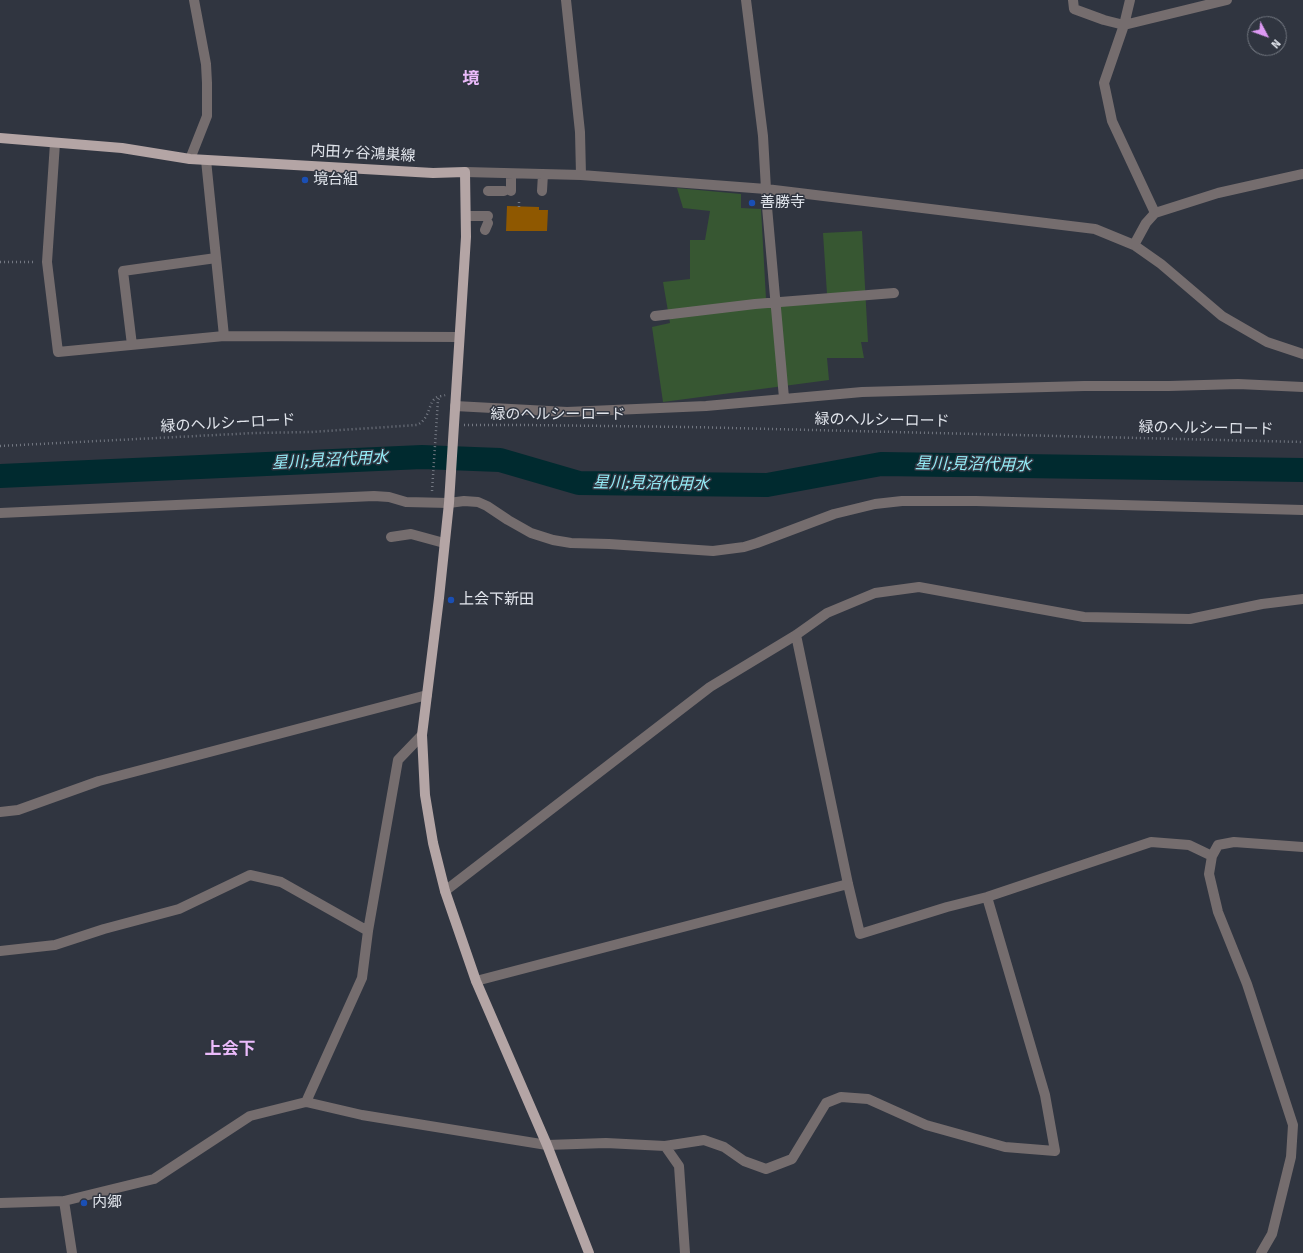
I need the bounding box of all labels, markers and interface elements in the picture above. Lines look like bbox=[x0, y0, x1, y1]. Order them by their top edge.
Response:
north arrow bbox=[1247, 16, 1287, 56]
text: N bbox=[1268, 36, 1283, 51]
district label: 境 bbox=[463, 70, 479, 90]
street label: 内田ヶ谷鴻巣線 bbox=[310, 142, 416, 166]
place label: 境台組 bbox=[313, 171, 358, 189]
marker: 境台組 bbox=[300, 175, 310, 185]
place label: 善勝寺 bbox=[760, 194, 805, 212]
marker: 善勝寺 bbox=[747, 198, 757, 208]
street label: 緑のヘルシーロード bbox=[491, 406, 625, 424]
street label: 緑のヘルシーロード bbox=[160, 411, 296, 437]
street label: 緑のヘルシーロード bbox=[814, 411, 950, 431]
street label: 緑のヘルシーロード bbox=[1138, 419, 1274, 439]
water label: 星川;見沼代用水 bbox=[271, 448, 389, 474]
water label: 星川;見沼代用水 bbox=[915, 454, 1031, 476]
water label: 星川;見沼代用水 bbox=[593, 473, 709, 495]
place label: 上会下新田 bbox=[459, 591, 534, 609]
marker: 上会下新田 bbox=[446, 595, 456, 605]
district label: 上会下 bbox=[205, 1040, 255, 1060]
place label: 内郷 bbox=[92, 1194, 122, 1212]
marker: 内郷 bbox=[79, 1198, 89, 1208]

